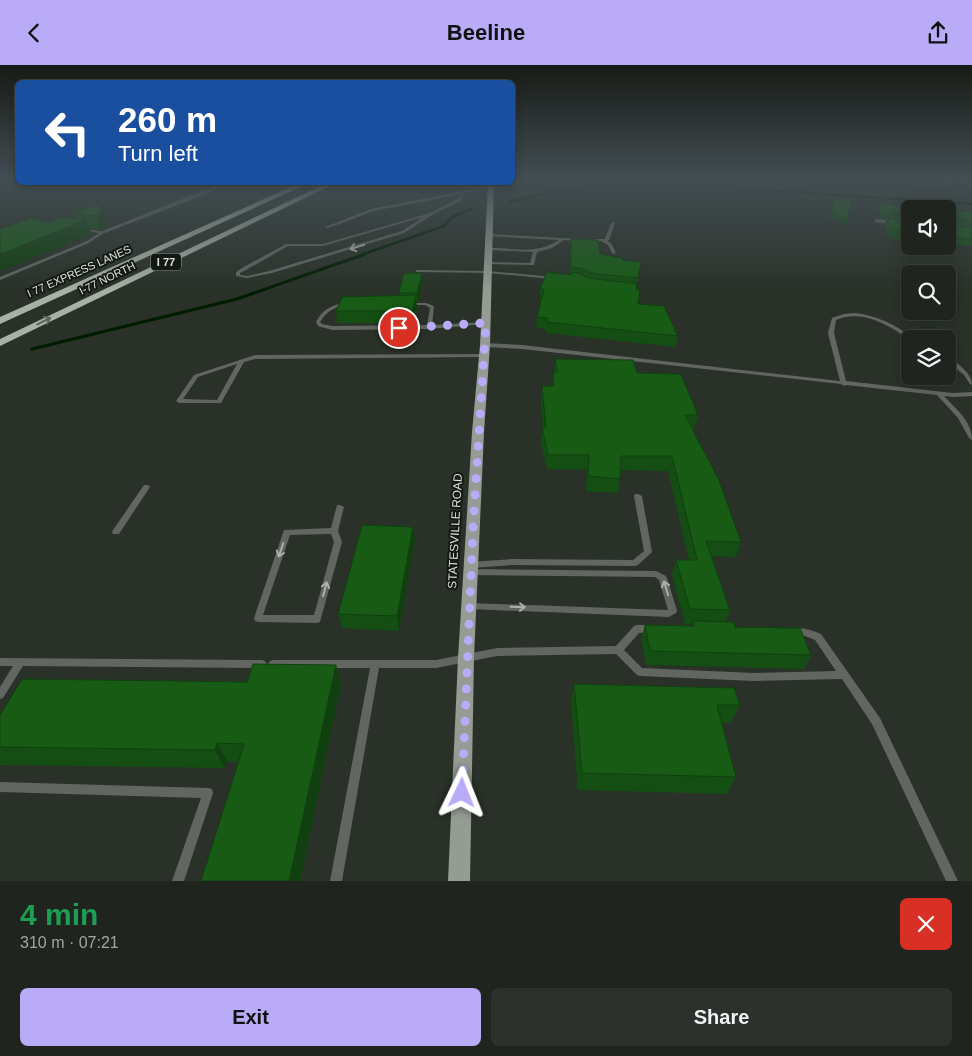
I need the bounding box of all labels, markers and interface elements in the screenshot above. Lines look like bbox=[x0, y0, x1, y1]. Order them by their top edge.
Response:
icon: back bbox=[20, 19, 48, 47]
icon: share bbox=[924, 19, 952, 47]
text: Beeline bbox=[447, 20, 525, 45]
icon: left bbox=[35, 100, 100, 165]
text: 260 m bbox=[118, 100, 217, 139]
text: Turn left bbox=[118, 141, 198, 166]
map controls bbox=[901, 200, 956, 385]
button: sound bbox=[901, 200, 956, 255]
one-way arrow bbox=[349, 242, 365, 252]
street label: I 77 EXPRESS LANES bbox=[25, 243, 133, 299]
road number: I 77 bbox=[151, 253, 181, 271]
street label: I-77 NORTH bbox=[77, 259, 137, 297]
button: search bbox=[901, 265, 956, 320]
pin bbox=[378, 307, 420, 349]
icon: arrive bbox=[385, 314, 413, 342]
one-way arrow bbox=[36, 316, 51, 326]
button: layers bbox=[901, 330, 956, 385]
street label: STATESVILLE ROAD bbox=[445, 473, 465, 589]
one-way arrow bbox=[276, 542, 285, 557]
one-way arrow bbox=[661, 580, 671, 596]
one-way arrow bbox=[321, 581, 331, 597]
one-way arrow bbox=[509, 603, 525, 612]
position arrow bbox=[435, 766, 487, 818]
text: 4 min bbox=[20, 898, 98, 931]
button: close bbox=[900, 898, 952, 950]
text: 310 m · 07:21 bbox=[20, 934, 119, 951]
button: Exit bbox=[20, 988, 481, 1046]
button: Share bbox=[491, 988, 952, 1046]

